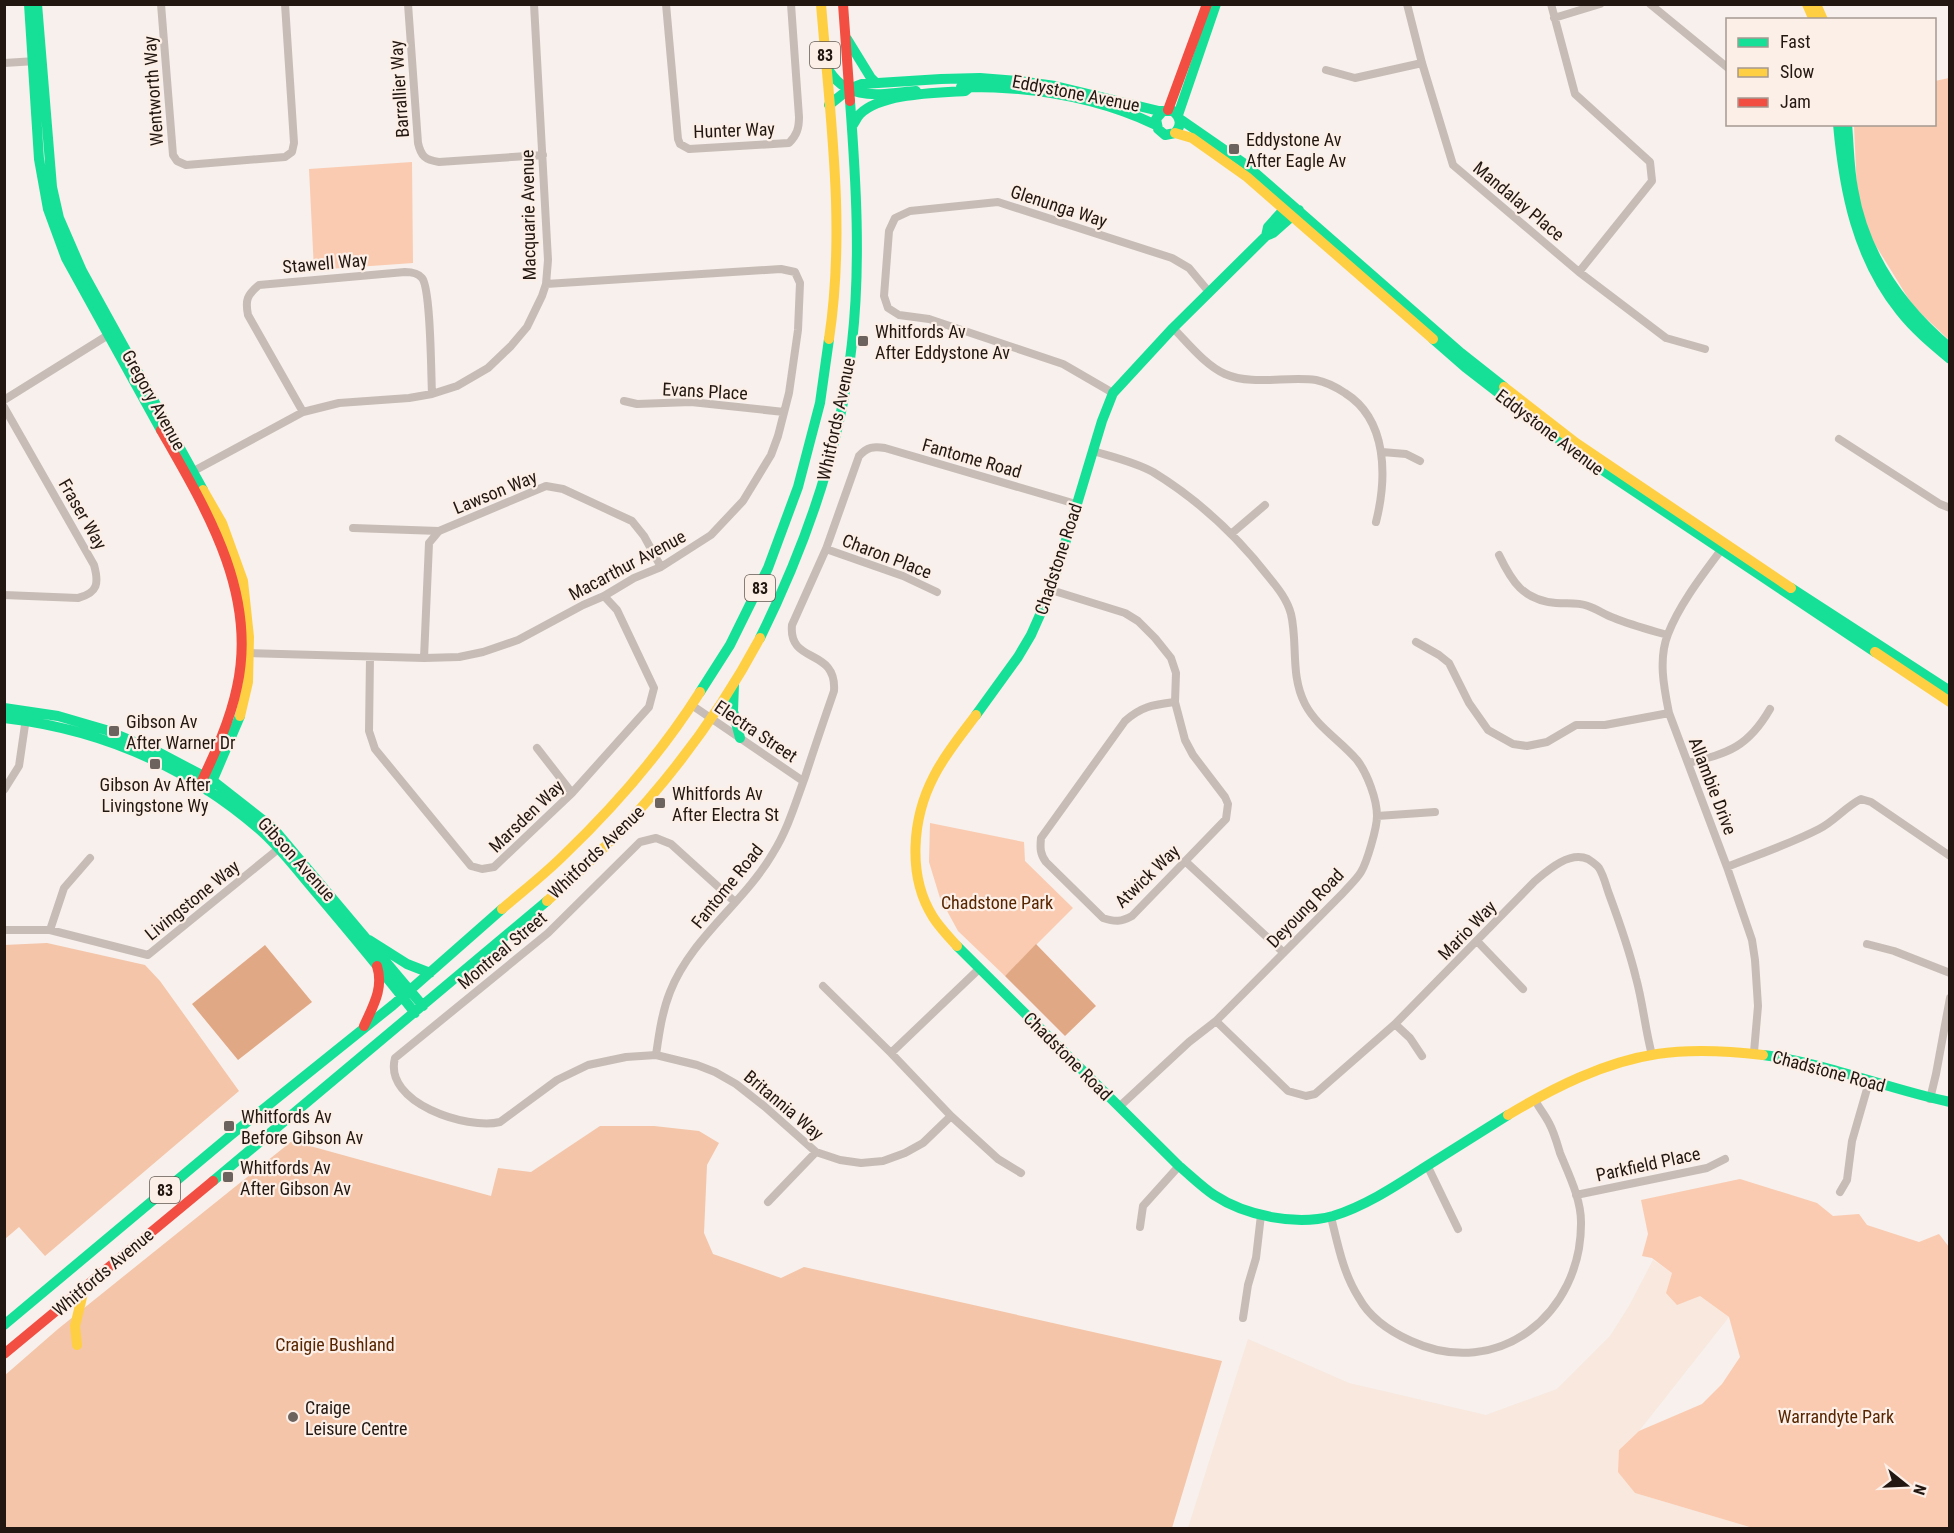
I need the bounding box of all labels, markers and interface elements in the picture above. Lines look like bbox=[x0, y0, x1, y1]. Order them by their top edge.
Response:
legend bbox=[1726, 18, 1936, 126]
text: Fast bbox=[1780, 31, 1811, 52]
street label: Wentworth Way bbox=[139, 35, 167, 147]
street label: Barrallier Way bbox=[385, 39, 413, 138]
road number: 83 bbox=[810, 42, 840, 68]
text: Slow bbox=[1780, 61, 1815, 82]
street label: Eddystone Avenue bbox=[1010, 70, 1142, 116]
text: Jam bbox=[1780, 91, 1811, 112]
street label: Hunter Way bbox=[693, 118, 776, 142]
place label: Eddystone Av After Eagle Av bbox=[1246, 129, 1347, 171]
marker: Eddystone Av After Eagle Av bbox=[1227, 142, 1241, 156]
street label: Macquarie Avenue bbox=[516, 149, 540, 281]
street label: Mandalay Place bbox=[1469, 157, 1569, 245]
street label: Glenunga Way bbox=[1008, 181, 1110, 232]
street label: Stawell Way bbox=[282, 249, 369, 277]
place label: Whitfords Av After Eddystone Av bbox=[875, 321, 1010, 363]
marker: Whitfords Av After Eddystone Av bbox=[856, 334, 870, 348]
street label: Gregory Avenue bbox=[118, 346, 190, 454]
street label: Whitfords Avenue bbox=[813, 356, 859, 482]
street label: Evans Place bbox=[662, 378, 748, 404]
street label: Eddystone Avenue bbox=[1492, 385, 1608, 479]
street label: Fantome Road bbox=[920, 434, 1024, 482]
street label: Lawson Way bbox=[450, 466, 540, 518]
street label: Fraser Way bbox=[54, 475, 112, 553]
street label: Chadstone Road bbox=[1030, 500, 1086, 618]
street label: Macarthur Avenue bbox=[565, 525, 689, 605]
street label: Charon Place bbox=[839, 529, 935, 583]
road number: 83 bbox=[745, 575, 775, 601]
street label: Electra Street bbox=[711, 696, 801, 766]
place label: Gibson Av After Warner Dr bbox=[126, 711, 236, 753]
marker: Gibson Av After Warner Dr bbox=[107, 724, 121, 738]
street label: Allambie Drive bbox=[1685, 734, 1741, 838]
marker: Gibson Av After Livingstone Wy bbox=[148, 757, 162, 771]
place label: Gibson Av After Livingstone Wy bbox=[100, 774, 211, 816]
street label: Marsden Way bbox=[484, 775, 568, 857]
place label: Whitfords Av After Electra St bbox=[672, 783, 779, 825]
marker: Whitfords Av After Electra St bbox=[653, 796, 667, 810]
street label: Whitfords Avenue bbox=[544, 801, 648, 903]
street label: Gibson Avenue bbox=[254, 813, 340, 905]
street label: Fantome Road bbox=[687, 840, 767, 932]
street label: Atwick Way bbox=[1110, 840, 1184, 912]
street label: Livingstone Way bbox=[141, 855, 244, 944]
street label: Deyoung Road bbox=[1262, 864, 1348, 952]
park label: Chadstone Park bbox=[941, 892, 1053, 913]
street label: Mario Way bbox=[1434, 896, 1501, 964]
street label: Montreal Street bbox=[453, 907, 551, 993]
street label: Chadstone Road bbox=[1019, 1007, 1117, 1105]
street label: Chadstone Road bbox=[1770, 1046, 1888, 1096]
street label: Britannia Way bbox=[740, 1066, 828, 1145]
place label: Whitfords Av Before Gibson Av bbox=[241, 1106, 364, 1148]
marker: Whitfords Av Before Gibson Av bbox=[222, 1119, 236, 1133]
street label: Parkfield Place bbox=[1594, 1143, 1702, 1185]
place label: Whitfords Av After Gibson Av bbox=[240, 1157, 351, 1199]
marker: Whitfords Av After Gibson Av bbox=[221, 1170, 235, 1184]
road number: 83 bbox=[150, 1177, 180, 1203]
street label: Whitfords Avenue bbox=[48, 1224, 158, 1320]
park label: Craigie Bushland bbox=[275, 1334, 395, 1355]
place label: Craige Leisure Centre bbox=[305, 1397, 407, 1439]
park label: Warrandyte Park bbox=[1778, 1406, 1894, 1427]
marker: Craige Leisure Centre bbox=[286, 1410, 300, 1424]
north arrow bbox=[1876, 1455, 1936, 1515]
text: N bbox=[1909, 1482, 1930, 1497]

